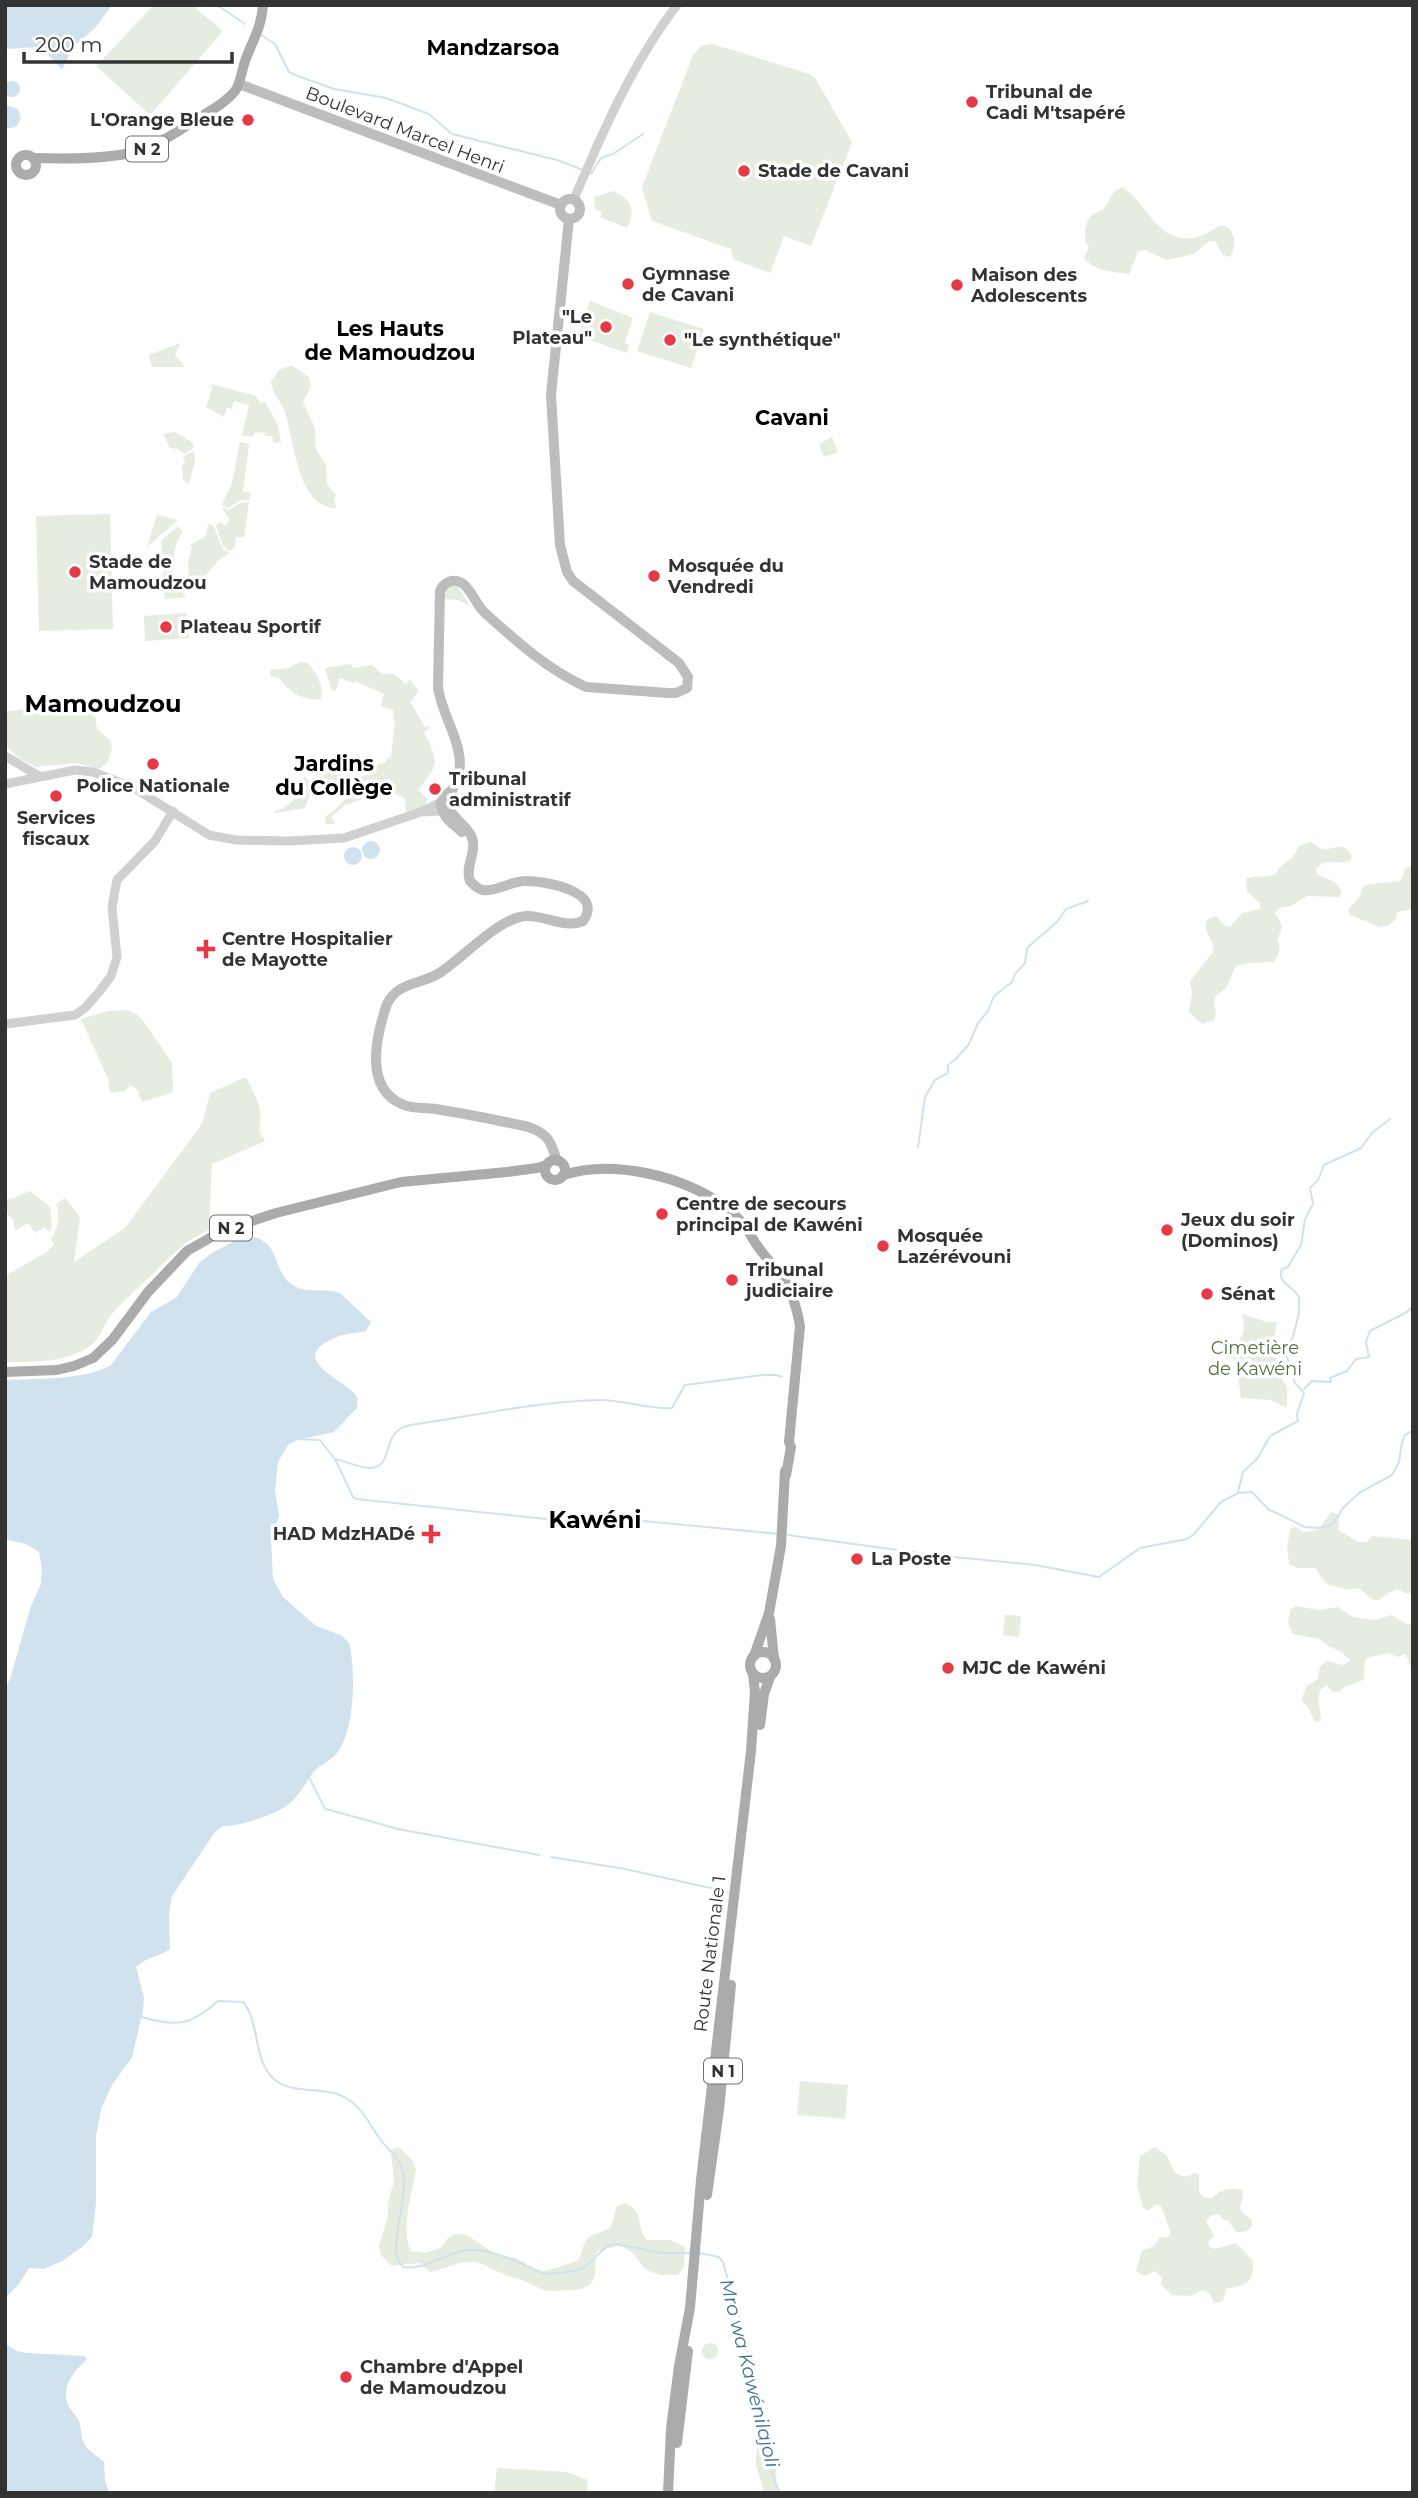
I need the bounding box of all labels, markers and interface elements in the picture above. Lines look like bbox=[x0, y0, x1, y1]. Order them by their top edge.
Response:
scale bar bbox=[24, 21, 233, 65]
text: 200 m bbox=[35, 32, 102, 57]
district label: Mandzarsoa bbox=[426, 35, 560, 60]
place label: Tribunal de Cadi M'tsapéré bbox=[986, 81, 1126, 124]
street label: Boulevard Marcel Henri bbox=[302, 82, 508, 178]
marker: Tribunal de Cadi M'tsapéré bbox=[964, 94, 980, 110]
place label: L'Orange Bleue bbox=[90, 109, 234, 131]
marker: L'Orange Bleue bbox=[240, 112, 256, 128]
road number: N 2 bbox=[126, 136, 168, 162]
place label: Stade de Cavani bbox=[758, 160, 909, 182]
marker: Stade de Cavani bbox=[736, 163, 752, 179]
place label: Gymnase de Cavani bbox=[642, 263, 734, 306]
place label: Maison des Adolescents bbox=[970, 264, 1087, 307]
marker: Gymnase de Cavani bbox=[620, 276, 636, 292]
marker: Maison des Adolescents bbox=[949, 277, 965, 293]
place label: "Le Plateau" bbox=[512, 306, 592, 349]
district label: Les Hauts de Mamoudzou bbox=[304, 316, 476, 365]
marker: "Le Plateau" bbox=[598, 319, 614, 335]
place label: "Le synthétique" bbox=[684, 329, 841, 351]
marker: "Le synthétique" bbox=[662, 332, 678, 348]
district label: Cavani bbox=[755, 405, 829, 430]
place label: Stade de Mamoudzou bbox=[89, 551, 207, 594]
place label: Mosquée du Vendredi bbox=[667, 555, 784, 598]
marker: Stade de Mamoudzou bbox=[67, 564, 83, 580]
marker: Mosquée du Vendredi bbox=[646, 568, 662, 584]
place label: Plateau Sportif bbox=[180, 616, 322, 638]
marker: Plateau Sportif bbox=[158, 619, 174, 635]
district label: Mamoudzou bbox=[25, 689, 181, 718]
district label: Jardins du Collège bbox=[275, 751, 393, 800]
marker: Police Nationale bbox=[145, 756, 161, 772]
place label: Tribunal administratif bbox=[449, 768, 572, 811]
place label: Police Nationale bbox=[76, 775, 230, 797]
marker: Tribunal administratif bbox=[427, 781, 443, 797]
marker: Services fiscaux bbox=[48, 788, 64, 804]
place label: Services fiscaux bbox=[17, 807, 96, 850]
place label: Centre Hospitalier de Mayotte bbox=[222, 928, 393, 971]
marker: Centre Hospitalier de Mayotte bbox=[196, 939, 216, 959]
place label: Centre de secours principal de Kawéni bbox=[676, 1193, 863, 1236]
marker: Centre de secours principal de Kawéni bbox=[654, 1206, 670, 1222]
place label: Jeux du soir (Dominos) bbox=[1180, 1209, 1295, 1252]
road number: N 2 bbox=[210, 1216, 252, 1240]
marker: Jeux du soir (Dominos) bbox=[1159, 1222, 1175, 1238]
place label: Mosquée Lazérévouni bbox=[897, 1225, 1011, 1268]
marker: Mosquée Lazérévouni bbox=[875, 1238, 891, 1254]
place label: Tribunal judiciaire bbox=[744, 1259, 833, 1302]
marker: Tribunal judiciaire bbox=[724, 1272, 740, 1288]
place label: Sénat bbox=[1221, 1283, 1275, 1305]
marker: Sénat bbox=[1199, 1286, 1215, 1302]
park label: Cimetière de Kawéni bbox=[1208, 1337, 1302, 1380]
district label: Kawéni bbox=[548, 1505, 642, 1534]
place label: HAD MdzHADé bbox=[273, 1523, 415, 1545]
marker: HAD MdzHADé bbox=[421, 1524, 441, 1544]
place label: La Poste bbox=[871, 1548, 951, 1570]
marker: La Poste bbox=[849, 1551, 865, 1567]
place label: MJC de Kawéni bbox=[962, 1657, 1106, 1679]
marker: MJC de Kawéni bbox=[940, 1660, 956, 1676]
street label: Route Nationale 1 bbox=[689, 1875, 731, 2033]
road number: N 1 bbox=[704, 2058, 742, 2084]
water label: Mro wa Kawénilajoli bbox=[715, 2276, 784, 2471]
place label: Chambre d'Appel de Mamoudzou bbox=[360, 2356, 523, 2399]
marker: Chambre d'Appel de Mamoudzou bbox=[338, 2369, 354, 2385]

